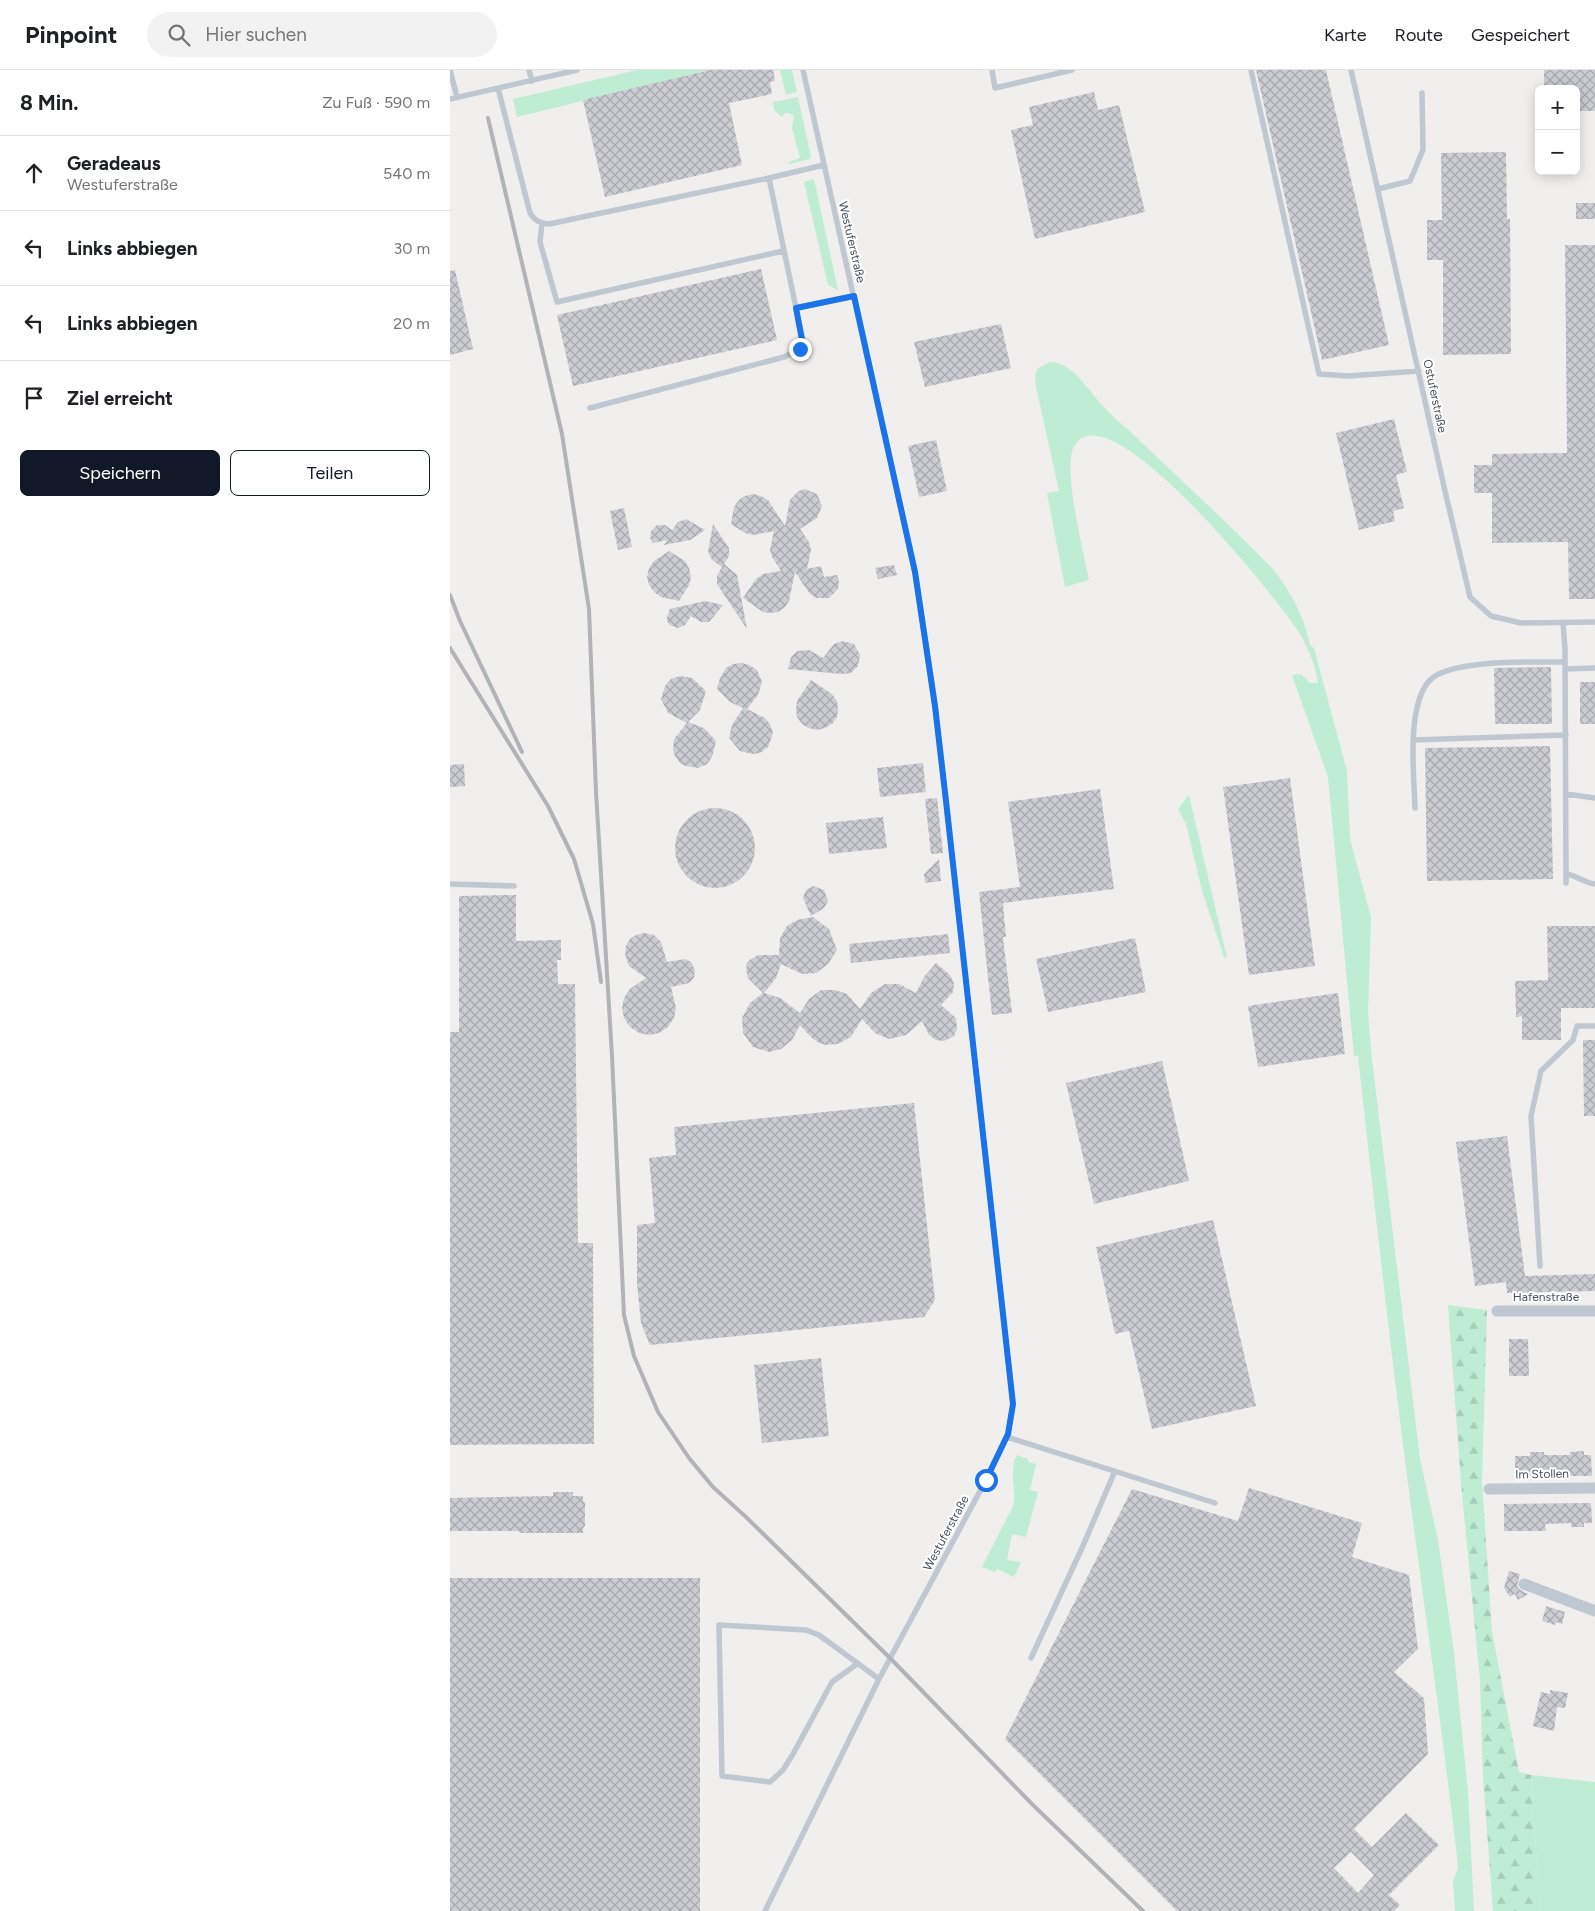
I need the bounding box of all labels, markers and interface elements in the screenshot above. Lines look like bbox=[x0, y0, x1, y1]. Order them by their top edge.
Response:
search box bbox=[147, 12, 497, 57]
text: Pinpoint bbox=[25, 20, 117, 49]
icon: search bbox=[165, 21, 193, 49]
text: Hier suchen bbox=[205, 23, 307, 46]
text: Karte bbox=[1324, 24, 1367, 46]
text: Route bbox=[1395, 24, 1443, 46]
text: Gespeichert bbox=[1471, 24, 1570, 46]
map controls bbox=[1535, 85, 1580, 175]
button: + bbox=[1535, 85, 1580, 130]
text: 8 Min. bbox=[20, 90, 79, 115]
text: Zu Fuß · 590 m bbox=[322, 93, 430, 112]
button: − bbox=[1535, 130, 1580, 175]
text: Geradeaus bbox=[67, 152, 161, 175]
icon: ahead bbox=[20, 159, 48, 187]
text: 540 m bbox=[383, 164, 430, 183]
text: Westuferstraße bbox=[67, 175, 178, 194]
street label: Westuferstraße bbox=[836, 200, 868, 284]
icon: left bbox=[20, 234, 48, 262]
text: Links abbiegen bbox=[67, 237, 198, 260]
text: 30 m bbox=[393, 239, 430, 258]
icon: left bbox=[20, 309, 48, 337]
text: Links abbiegen bbox=[67, 312, 198, 335]
text: 20 m bbox=[393, 314, 430, 333]
route end bbox=[789, 338, 812, 361]
street label: Ostuferstraße bbox=[1420, 358, 1450, 434]
icon: arrive bbox=[20, 384, 48, 412]
text: Ziel erreicht bbox=[67, 387, 173, 410]
button: Speichern bbox=[20, 450, 220, 496]
button: Teilen bbox=[230, 450, 430, 496]
street label: Hafenstraße bbox=[1513, 1290, 1580, 1304]
street label: Im Stollen bbox=[1515, 1467, 1569, 1481]
route start bbox=[975, 1469, 998, 1492]
street label: Westuferstraße bbox=[920, 1493, 972, 1573]

